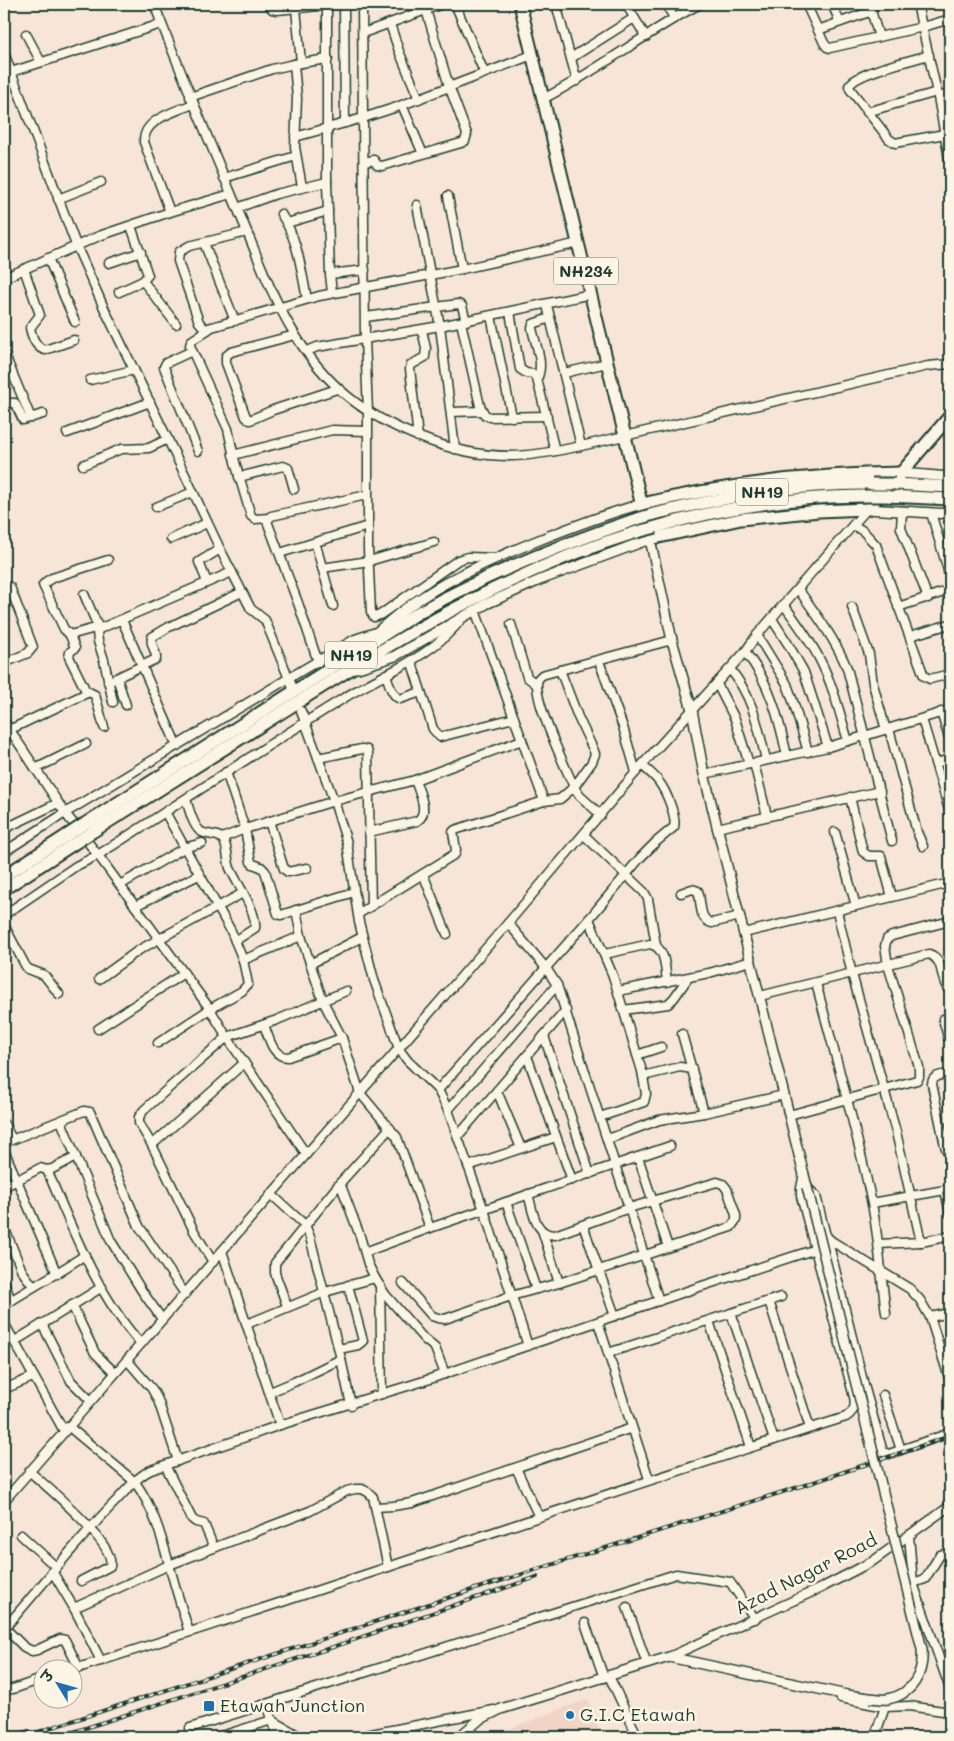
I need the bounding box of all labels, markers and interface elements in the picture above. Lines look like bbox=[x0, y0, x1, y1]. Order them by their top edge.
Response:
road number: NH234 bbox=[554, 258, 618, 284]
road number: NH19 bbox=[736, 478, 788, 506]
road number: NH19 bbox=[325, 642, 377, 668]
street label: Azad Nagar Road bbox=[730, 1527, 881, 1619]
north arrow bbox=[32, 1658, 82, 1708]
text: उ bbox=[36, 1665, 59, 1687]
place label: Etawah Junction bbox=[220, 1693, 365, 1717]
marker: Etawah Junction bbox=[202, 1699, 216, 1713]
place label: G.I.C Etawah bbox=[580, 1702, 695, 1726]
marker: G.I.C Etawah bbox=[564, 1709, 576, 1721]

